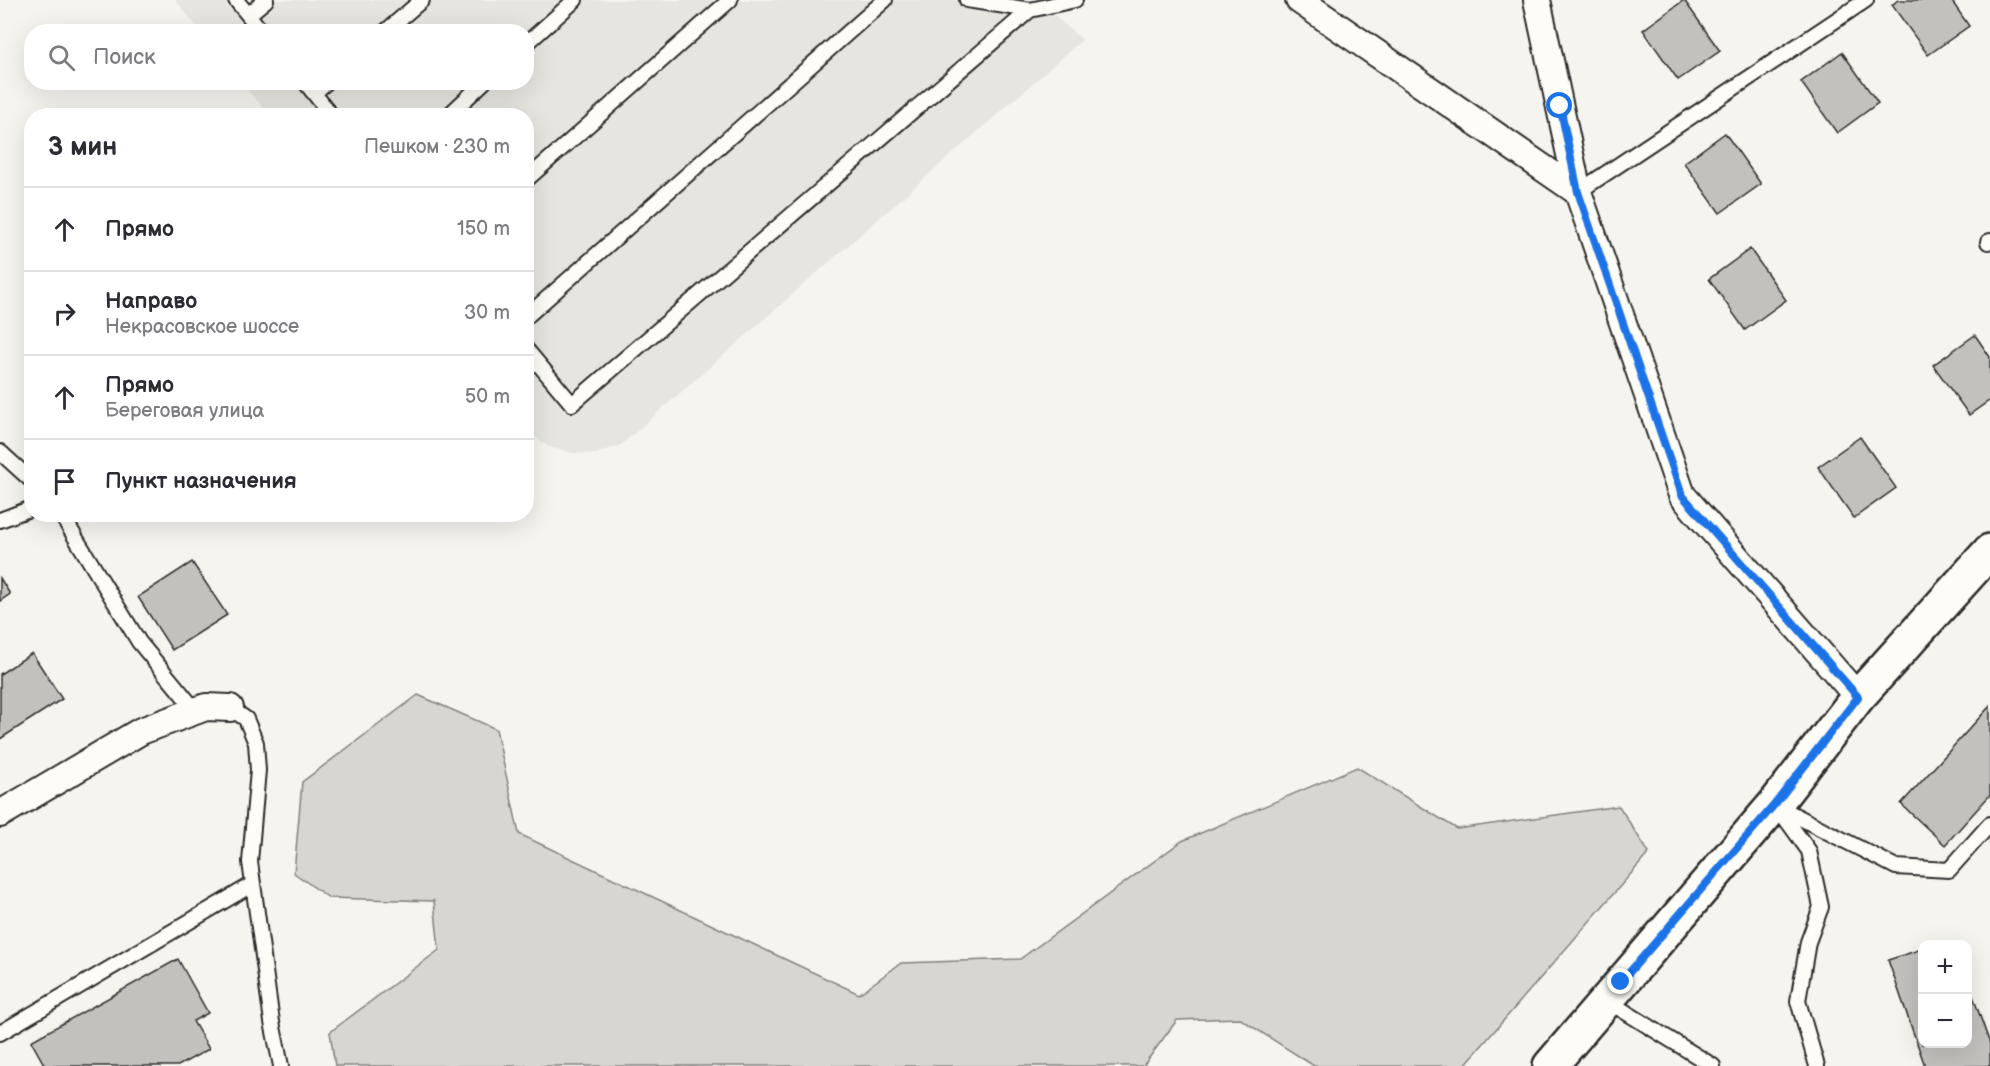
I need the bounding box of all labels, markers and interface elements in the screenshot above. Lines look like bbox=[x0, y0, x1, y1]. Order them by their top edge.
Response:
search box bbox=[24, 24, 534, 90]
icon: search bbox=[45, 41, 78, 74]
text: Поиск bbox=[93, 44, 156, 71]
route start bbox=[1546, 92, 1572, 118]
text: 3 мин bbox=[48, 132, 117, 163]
text: Пешком · 230 m bbox=[364, 135, 510, 159]
icon: ahead bbox=[48, 213, 81, 246]
text: Прямо bbox=[105, 216, 174, 243]
text: 150 m bbox=[457, 217, 510, 241]
text: Направо bbox=[105, 288, 197, 315]
icon: right bbox=[48, 297, 81, 330]
text: 30 m bbox=[464, 301, 510, 325]
text: Некрасовское шоссе bbox=[105, 315, 299, 339]
text: Прямо bbox=[105, 372, 174, 399]
icon: ahead bbox=[48, 381, 81, 414]
text: 50 m bbox=[465, 385, 510, 409]
text: Береговая улица bbox=[105, 399, 264, 423]
icon: arrive bbox=[48, 465, 81, 498]
text: Пункт назначения bbox=[105, 468, 297, 495]
map controls bbox=[1918, 940, 1972, 1048]
button: + bbox=[1918, 940, 1972, 994]
route end bbox=[1607, 968, 1633, 994]
button: − bbox=[1918, 994, 1972, 1048]

